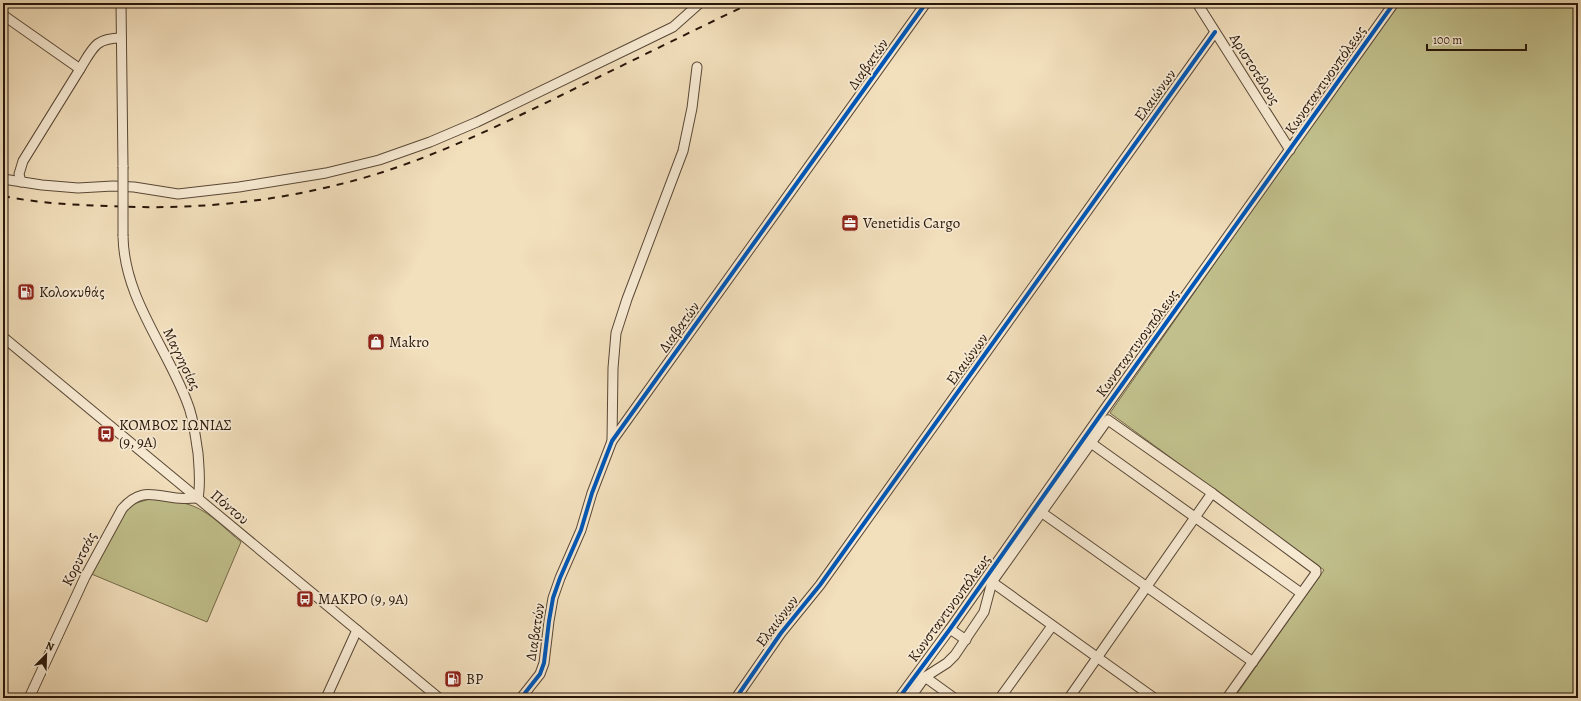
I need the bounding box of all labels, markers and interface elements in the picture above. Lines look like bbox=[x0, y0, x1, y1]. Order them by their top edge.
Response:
street label: Κωνσταντινουπόλεως bbox=[1280, 22, 1370, 138]
scale bar bbox=[1427, 26, 1526, 52]
street label: Αριστοτέλους bbox=[1225, 29, 1285, 109]
text: 100 m bbox=[1433, 32, 1462, 48]
street label: Διαβατών bbox=[843, 34, 893, 94]
street label: Ελαιώνων bbox=[1129, 65, 1181, 125]
office icon: Venetidis Cargo bbox=[840, 213, 860, 233]
place label: Venetidis Cargo bbox=[862, 213, 960, 233]
fuel station icon: Κολοκυθάς bbox=[16, 282, 36, 302]
place label: Κολοκυθάς bbox=[39, 282, 105, 302]
street label: Κωνσταντινουπόλεως bbox=[1091, 285, 1183, 401]
street label: Διαβατών bbox=[654, 298, 704, 356]
street label: Μαγνησίας bbox=[158, 324, 206, 394]
street label: Ελαιώνων bbox=[941, 329, 993, 389]
shop icon: Makro bbox=[366, 332, 386, 352]
place label: Makro bbox=[389, 332, 429, 352]
place label: ΚΟΜΒΟΣ ΙΩΝΙΑΣ (9, 9Α) bbox=[119, 415, 232, 452]
bus stop icon: ΚΟΜΒΟΣ ΙΩΝΙΑΣ (9, 9Α) bbox=[96, 424, 116, 444]
street label: Πόντου bbox=[207, 485, 254, 529]
street label: Κορυτσάς bbox=[57, 528, 101, 590]
street label: Κωνσταντινουπόλεως bbox=[903, 550, 995, 666]
bus stop icon: ΜΑΚΡΟ (9, 9Α) bbox=[295, 589, 315, 609]
place label: ΜΑΚΡΟ (9, 9Α) bbox=[318, 589, 408, 609]
street label: Ελαιώνων bbox=[751, 591, 803, 651]
street label: Διαβατών bbox=[521, 602, 549, 662]
north arrow bbox=[26, 635, 66, 675]
text: N bbox=[43, 638, 56, 655]
fuel station icon: BP bbox=[443, 669, 463, 689]
place label: BP bbox=[466, 669, 483, 689]

